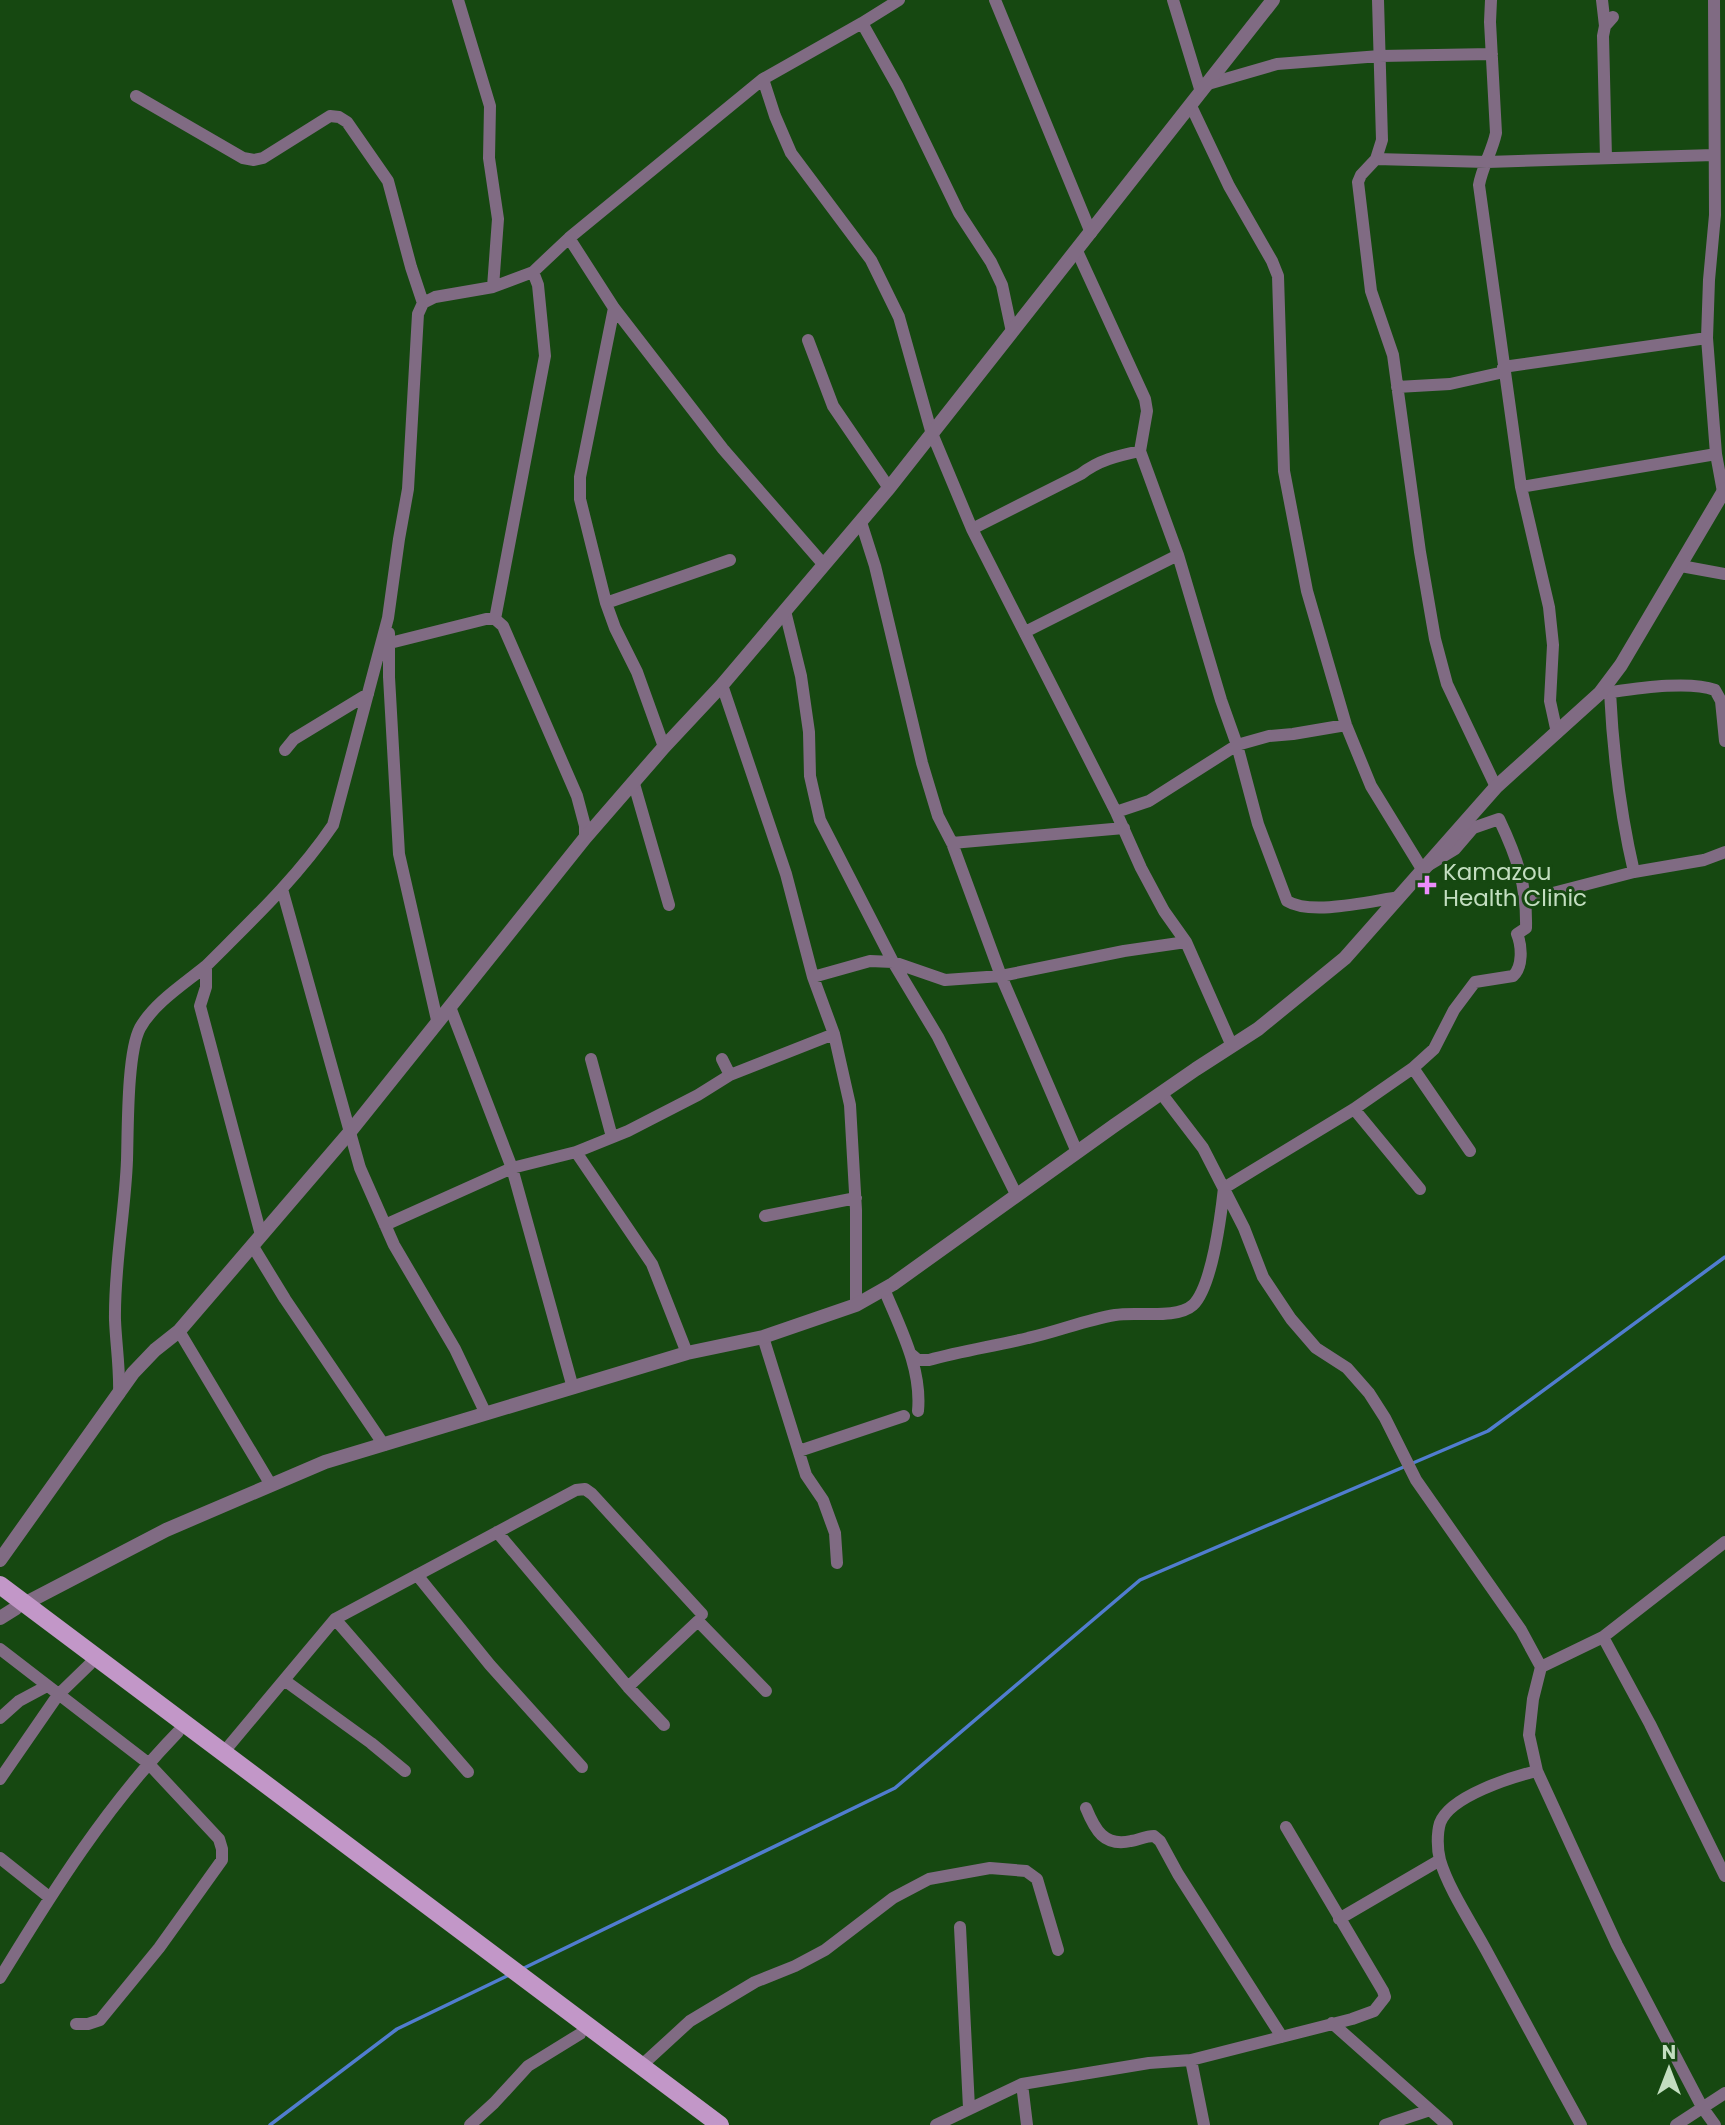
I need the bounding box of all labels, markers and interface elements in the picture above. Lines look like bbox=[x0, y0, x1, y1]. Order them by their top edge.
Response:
place label: Kamazou Health Clinic bbox=[1443, 856, 1587, 914]
marker: Kamazou Health Clinic bbox=[1417, 875, 1437, 895]
north arrow bbox=[1634, 2034, 1704, 2104]
text: N bbox=[1662, 2039, 1676, 2066]

